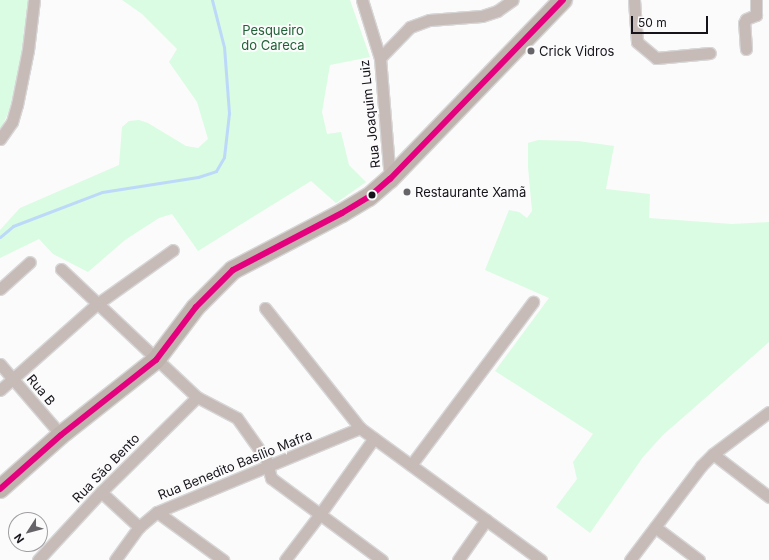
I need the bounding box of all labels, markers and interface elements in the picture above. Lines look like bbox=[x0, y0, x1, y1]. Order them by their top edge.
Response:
scale bar bbox=[633, 8, 710, 34]
text: 50 m bbox=[638, 15, 667, 30]
park label: Pesqueiro do Careca bbox=[241, 23, 305, 54]
place label: Crick Vidros bbox=[539, 43, 614, 59]
marker: Crick Vidros bbox=[526, 46, 536, 56]
street label: Rua Joaquim Luiz bbox=[357, 59, 383, 169]
place label: Restaurante Xamã bbox=[415, 184, 526, 200]
marker: Restaurante Xamã bbox=[402, 187, 412, 197]
unlabelled marker bbox=[367, 190, 377, 200]
street label: Rua B bbox=[24, 371, 58, 409]
street label: Rua Benedito Basílio Mafra bbox=[156, 427, 314, 503]
street label: Rua São Bento bbox=[69, 430, 143, 506]
north arrow bbox=[8, 512, 48, 552]
text: N bbox=[11, 531, 27, 546]

